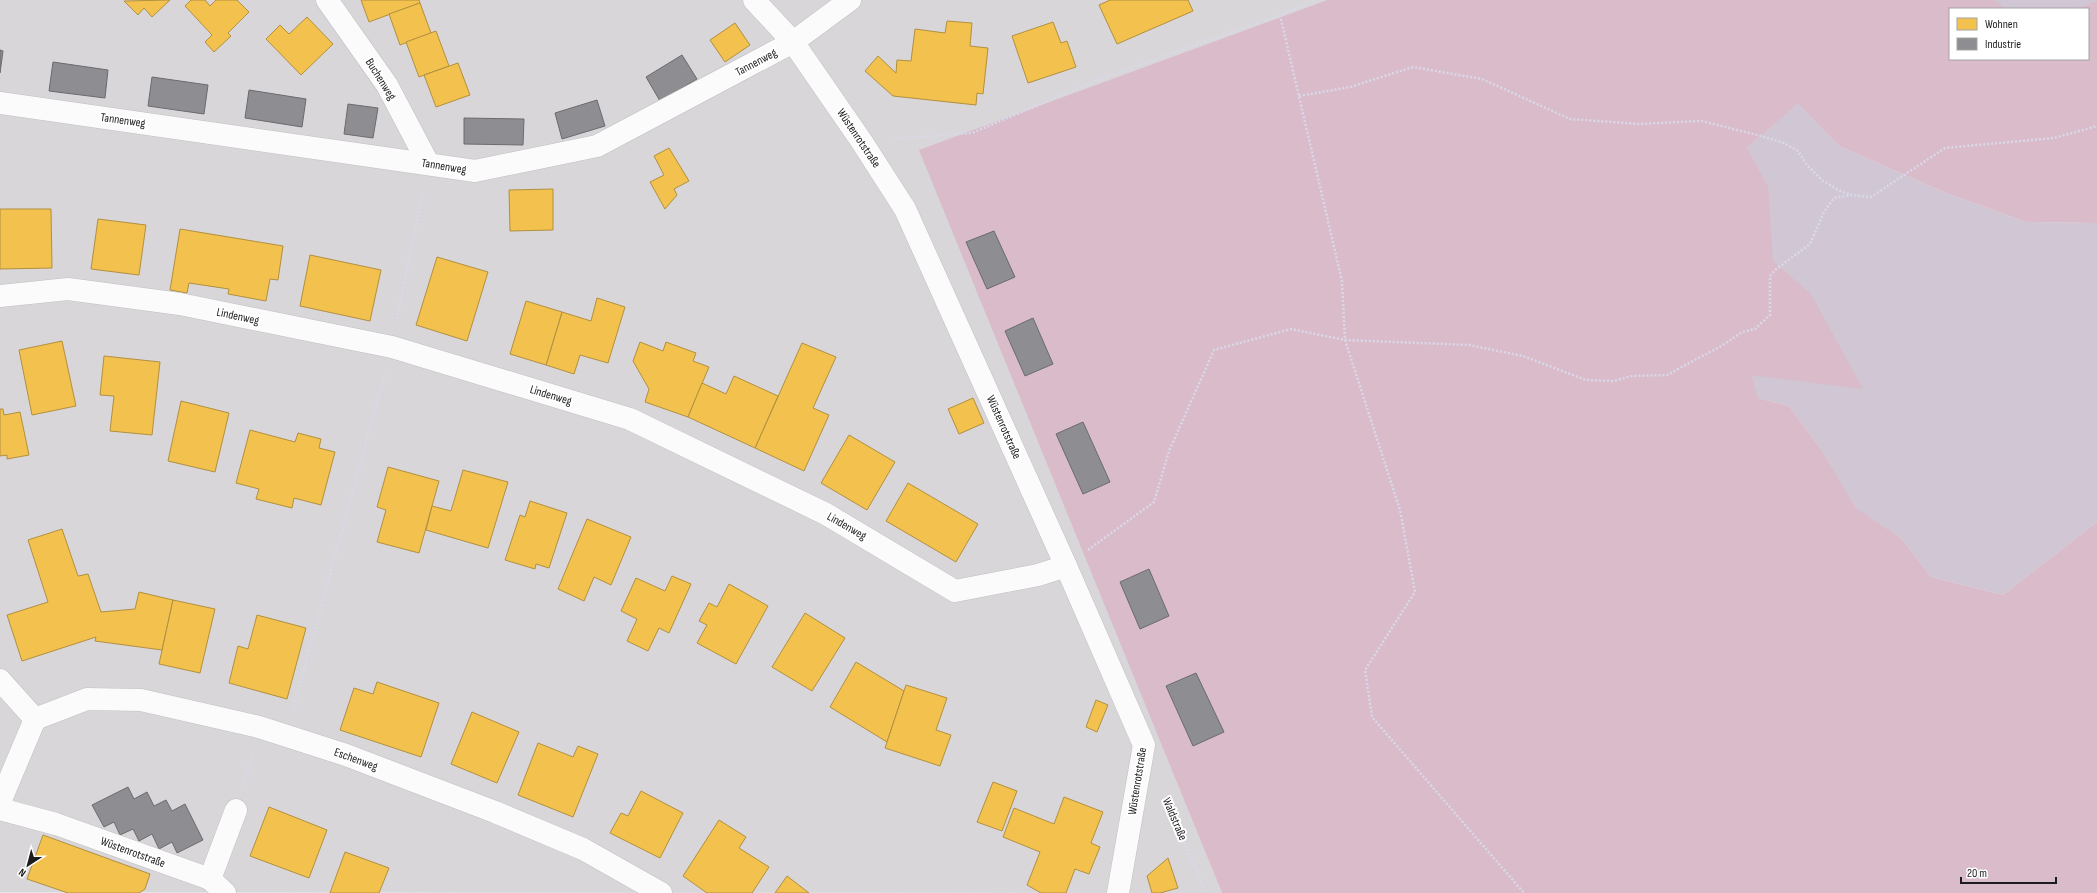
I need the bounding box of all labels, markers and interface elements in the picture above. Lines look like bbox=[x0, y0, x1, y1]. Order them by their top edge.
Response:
legend bbox=[1949, 8, 2089, 60]
text: Wohnen bbox=[1985, 17, 2018, 32]
text: Industrie bbox=[1985, 37, 2021, 52]
street label: Tannenweg bbox=[733, 45, 780, 80]
street label: Buchenweg bbox=[362, 56, 399, 103]
street label: Wüstenrotstraße bbox=[833, 106, 884, 171]
street label: Tannenweg bbox=[99, 110, 147, 131]
street label: Tannenweg bbox=[420, 156, 468, 177]
street label: Lindenweg bbox=[215, 305, 261, 328]
street label: Lindenweg bbox=[528, 382, 574, 409]
street label: Wüstenrotstraße bbox=[983, 393, 1024, 461]
street label: Lindenweg bbox=[824, 509, 869, 544]
street label: Eschenweg bbox=[332, 745, 380, 774]
street label: Wüstenrotstraße bbox=[1125, 746, 1150, 816]
street label: Waldstraße bbox=[1159, 796, 1190, 843]
street label: Wüstenrotstraße bbox=[98, 834, 168, 871]
north arrow bbox=[8, 845, 48, 885]
scale bar bbox=[1961, 859, 2056, 885]
text: N bbox=[16, 866, 29, 880]
text: 20 m bbox=[1967, 866, 1987, 881]

